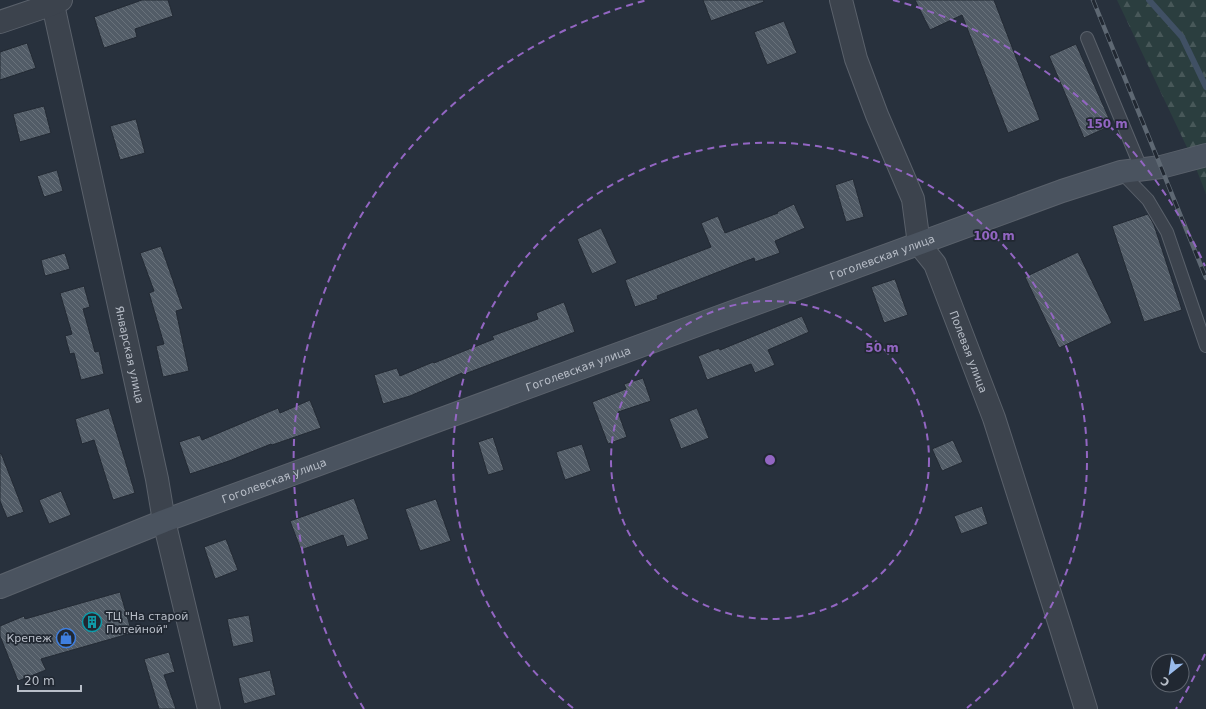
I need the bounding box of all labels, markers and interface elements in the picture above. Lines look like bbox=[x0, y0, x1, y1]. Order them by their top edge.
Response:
text: 150 m bbox=[1086, 117, 1128, 131]
text: 100 m bbox=[973, 229, 1015, 243]
street label: Гоголевская улица bbox=[828, 232, 937, 282]
street label: Январская улица bbox=[113, 305, 147, 405]
street label: Полевая улица bbox=[947, 309, 990, 395]
text: 50 m bbox=[865, 341, 899, 355]
street label: Гоголевская улица bbox=[524, 344, 632, 394]
centre of rings bbox=[763, 453, 777, 467]
street label: Гоголевская улица bbox=[220, 455, 328, 506]
place label: ТЦ "На старой Питейной" bbox=[105, 610, 188, 636]
building icon: ТЦ "На старой Питейной" bbox=[81, 611, 103, 633]
shop icon: Крепеж bbox=[55, 627, 77, 649]
place label: Крепеж bbox=[7, 632, 52, 645]
north arrow bbox=[1150, 653, 1190, 693]
scale bar bbox=[18, 667, 81, 693]
text: 20 m bbox=[24, 674, 55, 688]
text: С bbox=[1159, 674, 1172, 689]

